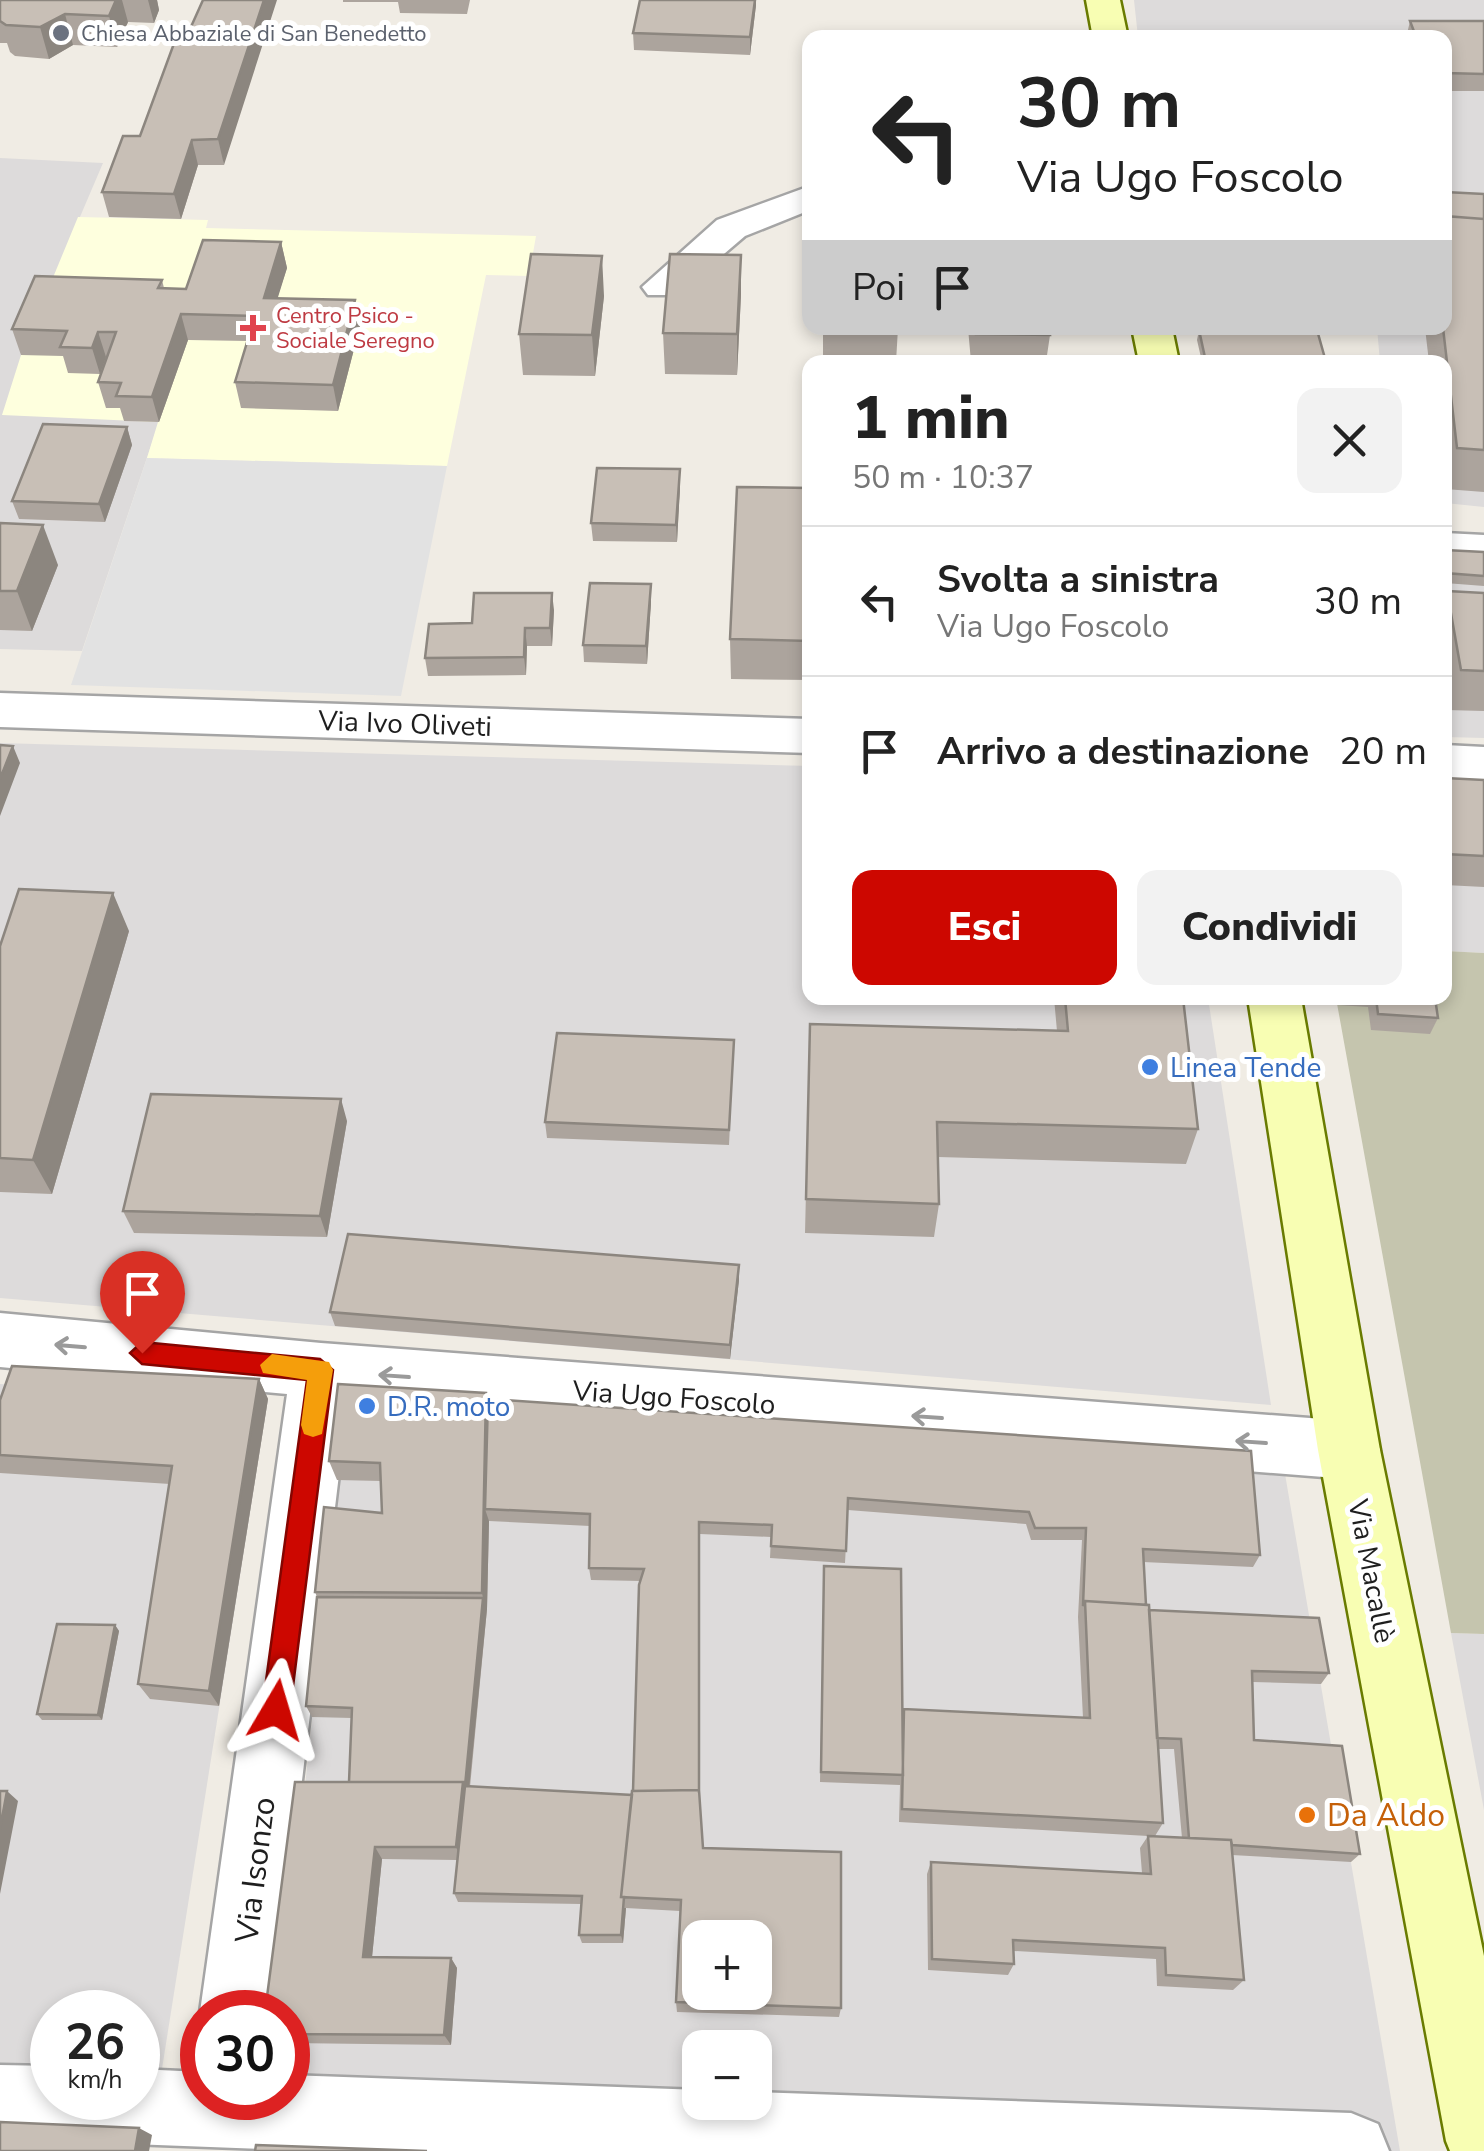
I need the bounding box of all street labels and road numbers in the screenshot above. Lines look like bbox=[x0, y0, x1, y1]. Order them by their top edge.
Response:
street label: Via Ivo Oliveti bbox=[317, 702, 492, 746]
street label: Via Ugo Foscolo bbox=[570, 1372, 777, 1424]
street label: Via Macallè bbox=[1338, 1495, 1404, 1646]
street label: Via Isonzo bbox=[225, 1795, 286, 1946]

